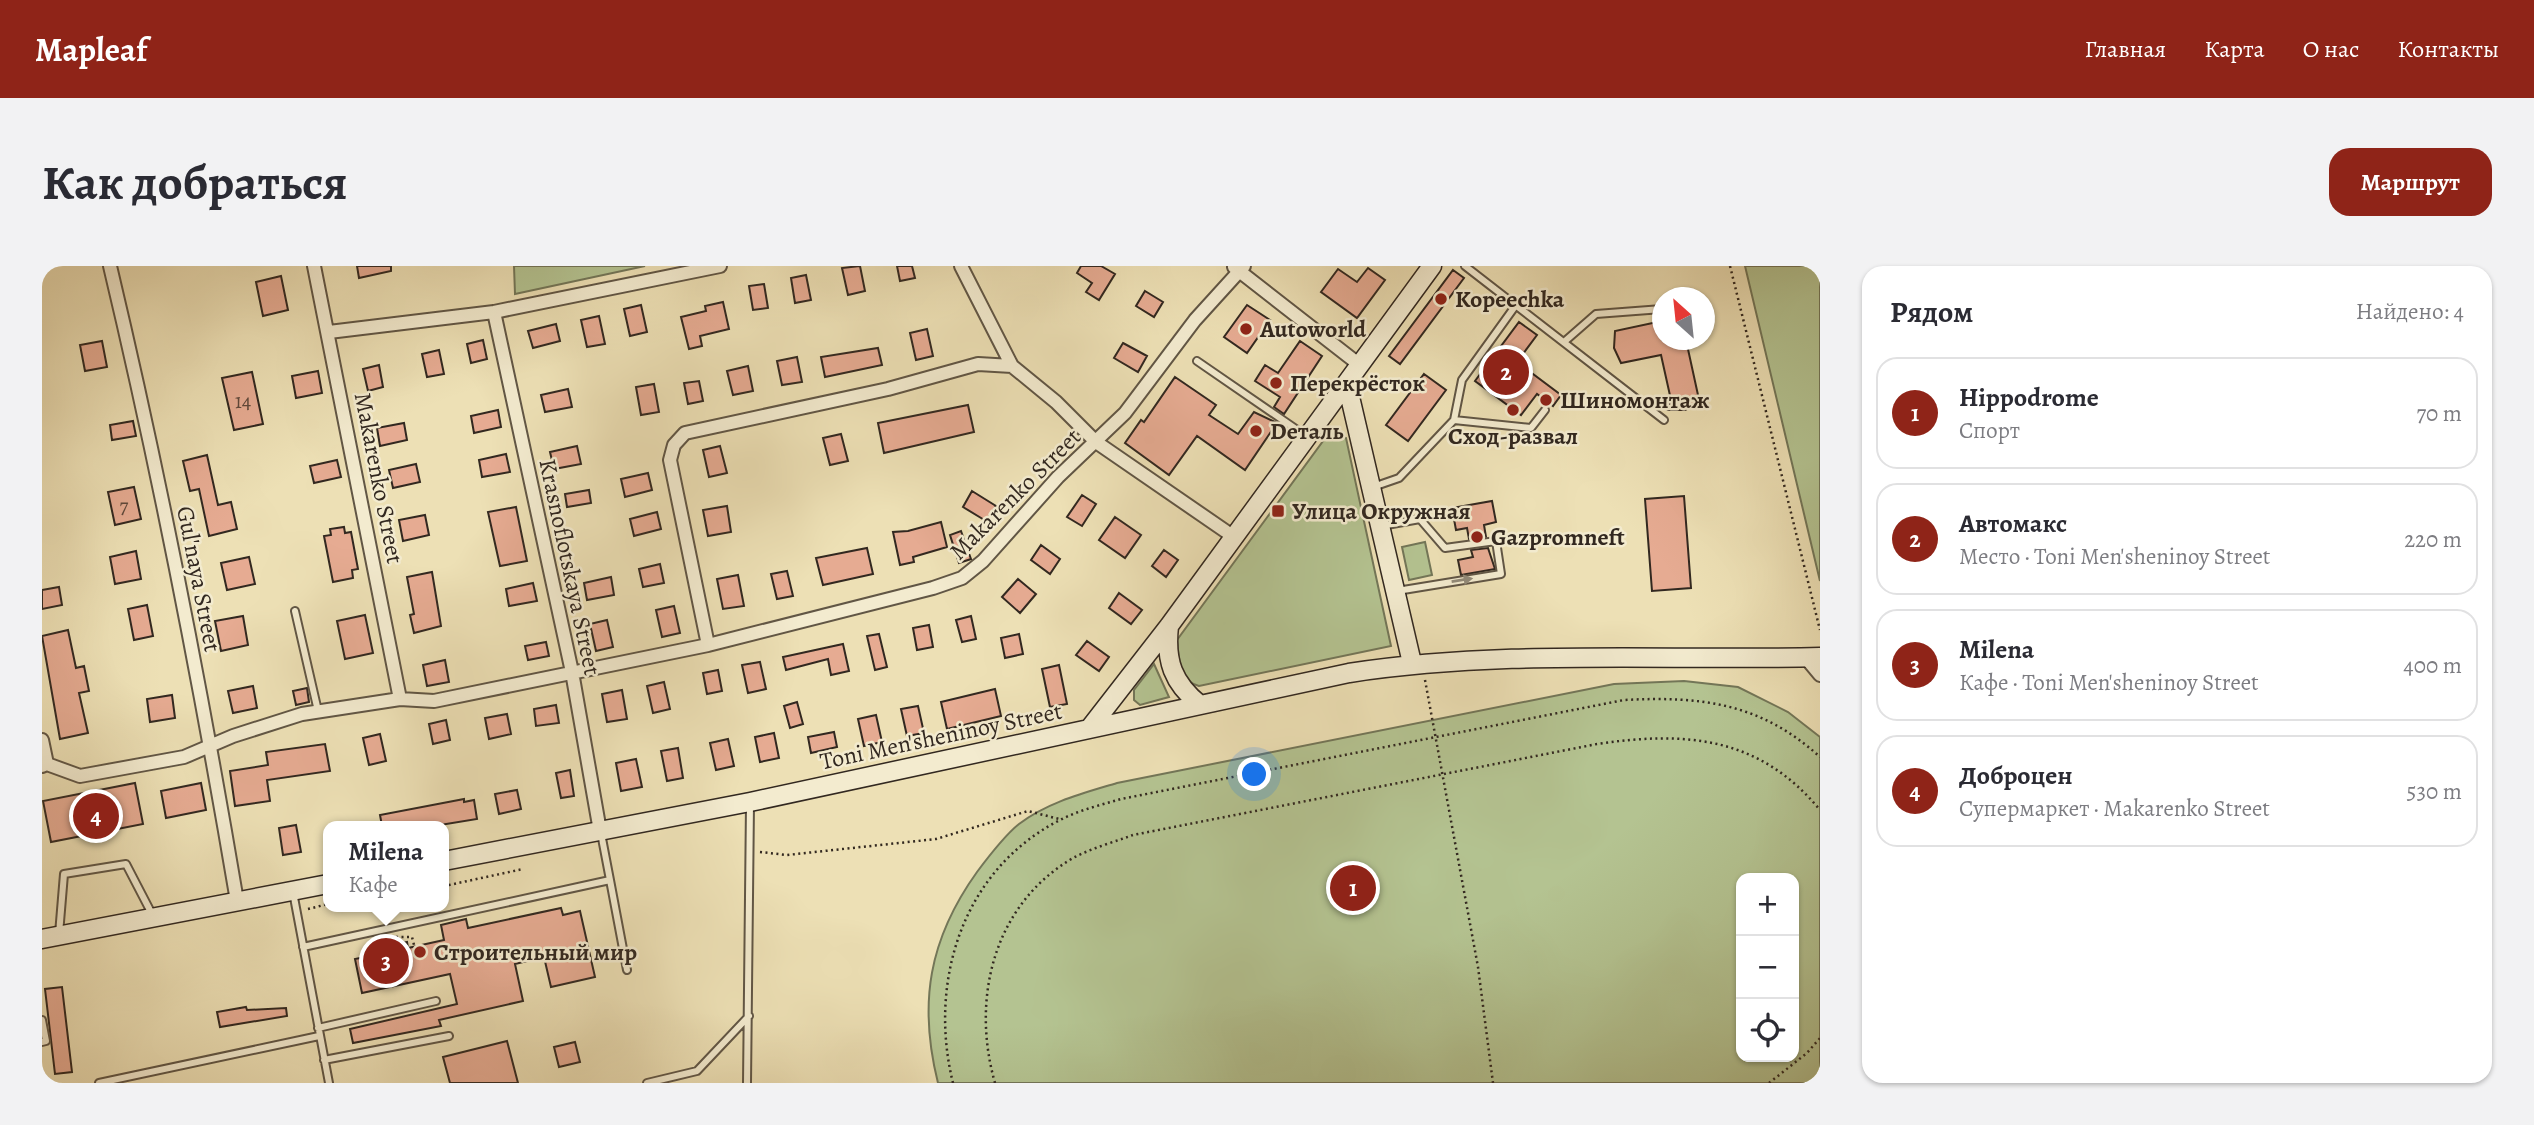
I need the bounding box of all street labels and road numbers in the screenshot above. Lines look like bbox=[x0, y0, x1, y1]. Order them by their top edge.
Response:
street label: Makarenko Street bbox=[347, 390, 411, 566]
street label: Makarenko Street bbox=[942, 421, 1088, 567]
street label: Krasnoflotskaya Street bbox=[531, 456, 609, 678]
street label: Gul'naya Street bbox=[169, 503, 229, 655]
street label: Toni Men'sheninoy Street bbox=[817, 695, 1065, 777]

